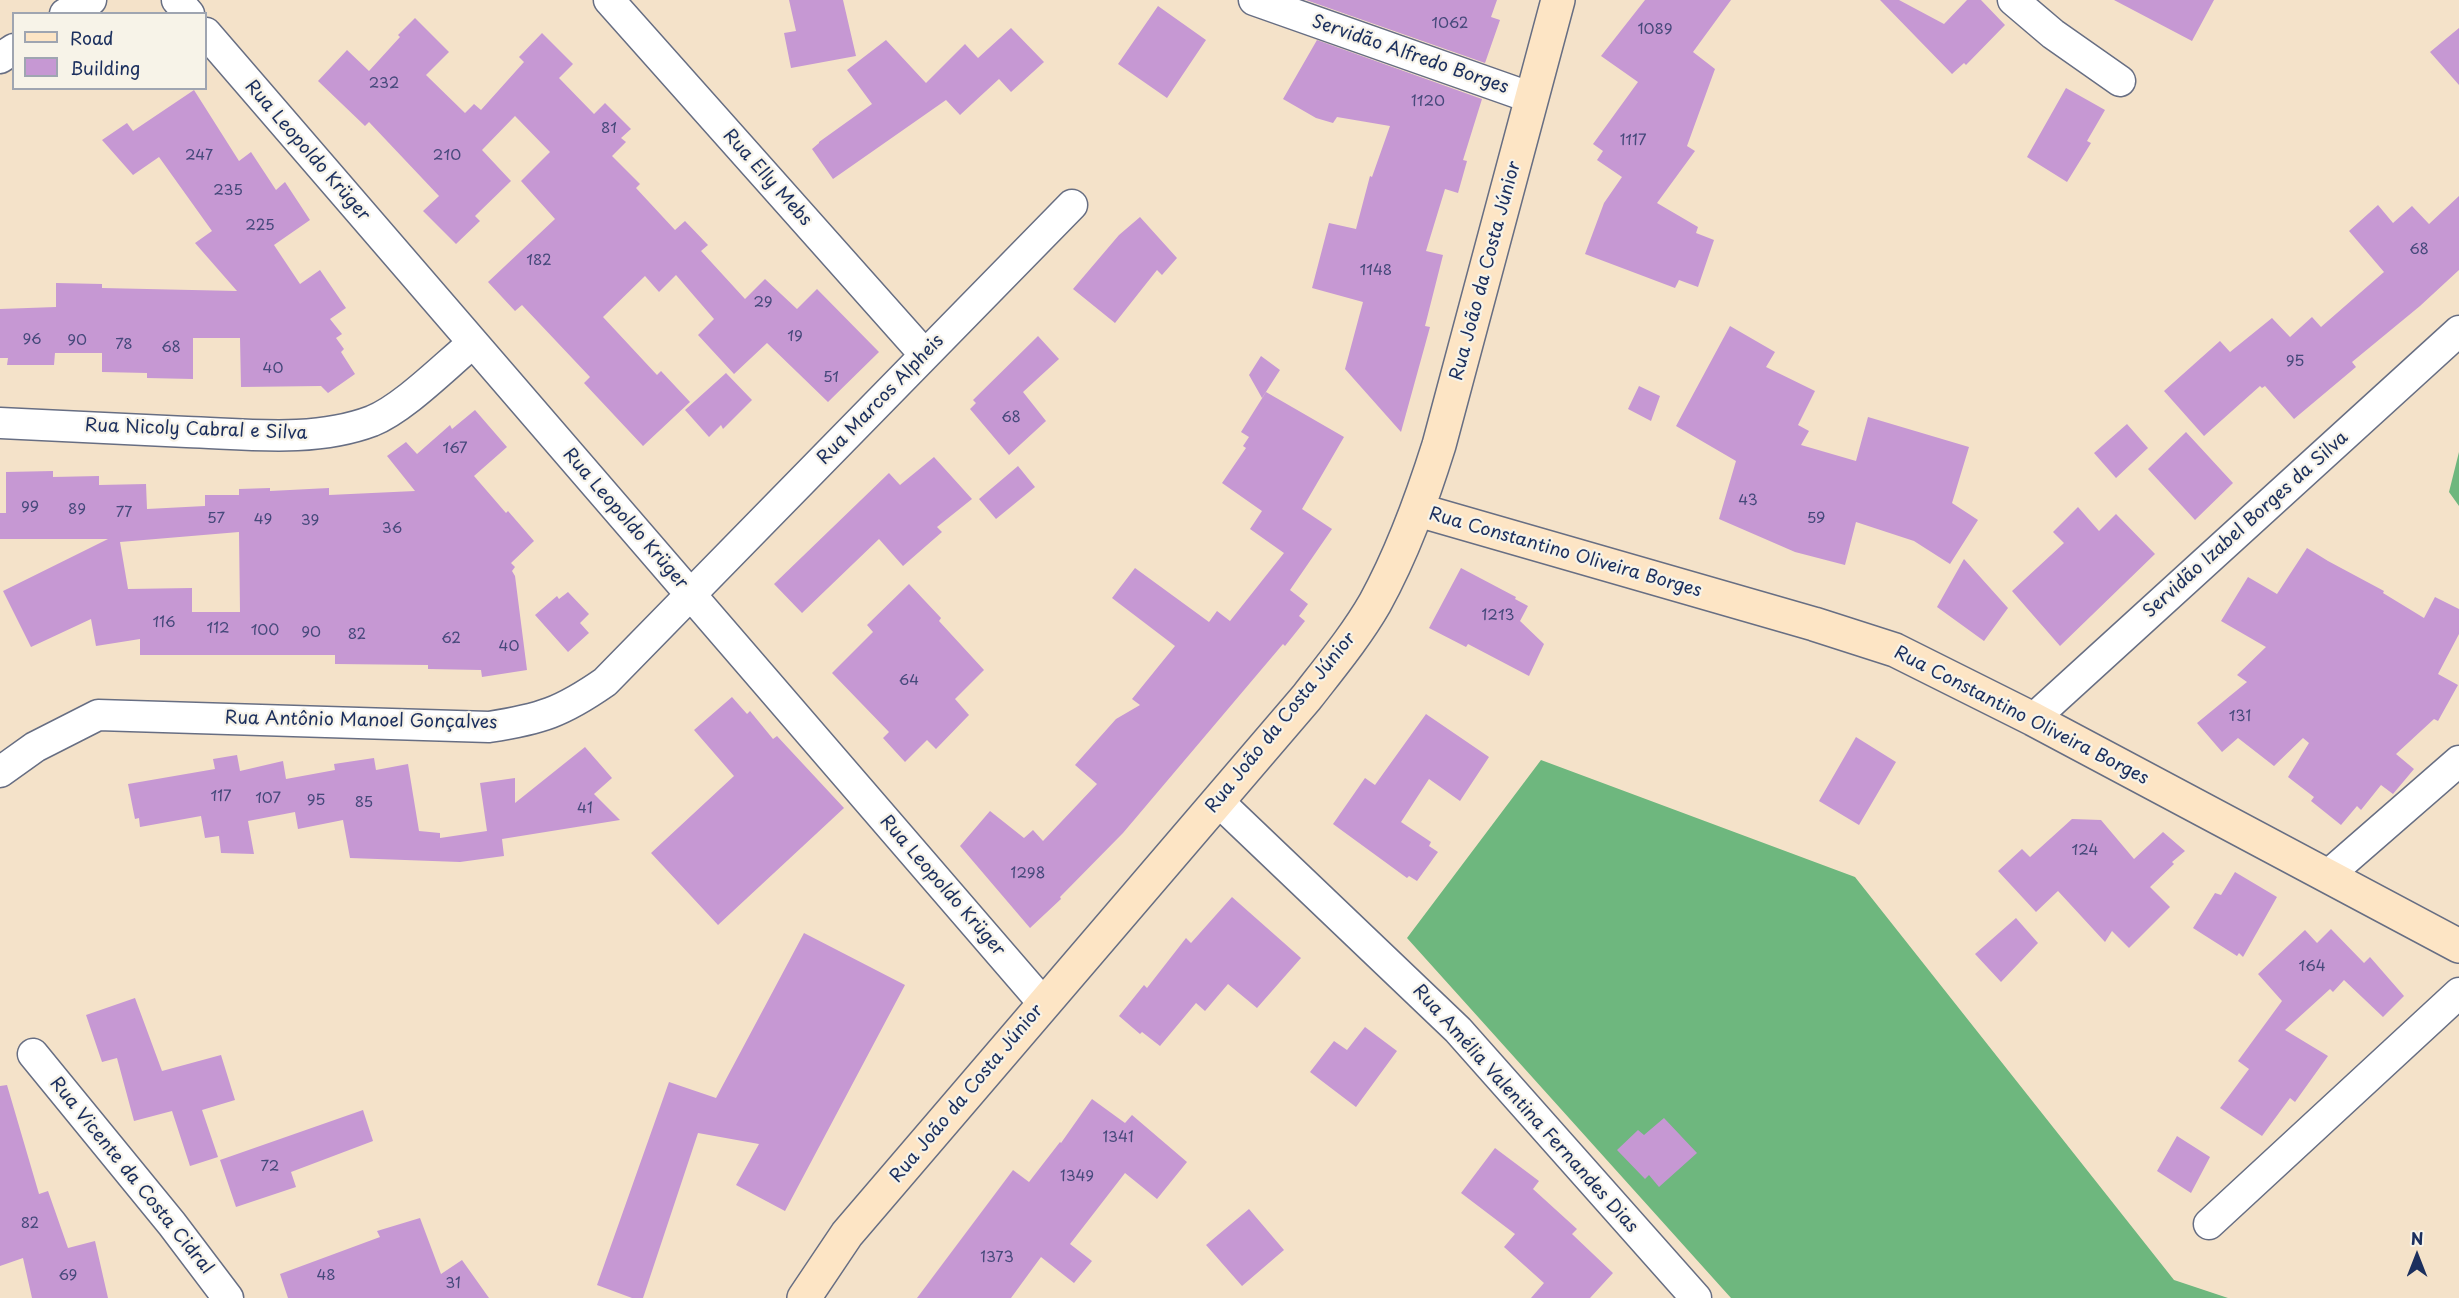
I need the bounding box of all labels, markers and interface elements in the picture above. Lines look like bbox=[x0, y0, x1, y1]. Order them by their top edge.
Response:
street label: Servidão Alfredo Borges bbox=[1309, 11, 1511, 99]
legend bbox=[12, 12, 207, 90]
house number: 1062 bbox=[1431, 15, 1469, 33]
house number: 1089 bbox=[1637, 21, 1673, 39]
text: Road bbox=[70, 24, 114, 51]
text: Building bbox=[70, 54, 140, 81]
house number: 232 bbox=[369, 75, 399, 93]
street label: Rua Leopoldo Krüger bbox=[240, 76, 374, 226]
house number: 1120 bbox=[1411, 93, 1445, 111]
house number: 81 bbox=[601, 120, 617, 138]
street label: Rua Elly Mebs bbox=[718, 125, 816, 231]
house number: 1117 bbox=[1620, 132, 1646, 150]
house number: 247 bbox=[185, 147, 213, 165]
house number: 210 bbox=[433, 147, 461, 165]
street label: Rua João da Costa Júnior bbox=[1446, 159, 1526, 383]
house number: 235 bbox=[213, 182, 243, 200]
house number: 225 bbox=[245, 217, 275, 235]
house number: 68 bbox=[2409, 241, 2429, 259]
house number: 182 bbox=[526, 252, 552, 270]
house number: 1148 bbox=[1360, 262, 1392, 280]
house number: 29 bbox=[753, 294, 773, 312]
house number: 19 bbox=[787, 328, 803, 346]
street label: Rua Marcos Alpheis bbox=[813, 330, 949, 470]
house number: 96 bbox=[23, 331, 41, 349]
house number: 90 bbox=[67, 332, 87, 350]
house number: 78 bbox=[115, 336, 133, 354]
house number: 68 bbox=[161, 339, 181, 357]
house number: 95 bbox=[2286, 353, 2304, 371]
house number: 40 bbox=[263, 360, 283, 378]
house number: 51 bbox=[823, 369, 839, 387]
house number: 68 bbox=[1001, 409, 1021, 427]
street label: Rua Nicoly Cabral e Silva bbox=[84, 415, 308, 445]
street label: Servidão Izabel Borges da Silva bbox=[2139, 427, 2353, 623]
house number: 167 bbox=[443, 440, 467, 458]
street label: Rua Leopoldo Krüger bbox=[558, 444, 692, 594]
house number: 43 bbox=[1738, 492, 1758, 510]
house number: 99 bbox=[21, 499, 39, 517]
house number: 89 bbox=[68, 501, 86, 519]
house number: 77 bbox=[116, 504, 132, 522]
street label: Rua Constantino Oliveira Borges bbox=[1426, 504, 1704, 602]
house number: 57 bbox=[207, 510, 225, 528]
house number: 59 bbox=[1807, 510, 1825, 528]
house number: 49 bbox=[254, 511, 272, 529]
house number: 39 bbox=[301, 512, 319, 530]
house number: 36 bbox=[382, 520, 402, 538]
house number: 1213 bbox=[1481, 607, 1515, 625]
house number: 116 bbox=[152, 614, 176, 632]
house number: 112 bbox=[206, 620, 230, 638]
house number: 100 bbox=[251, 622, 279, 640]
house number: 90 bbox=[301, 624, 321, 642]
house number: 82 bbox=[348, 626, 366, 644]
street label: Rua João da Costa Júnior bbox=[1201, 628, 1361, 818]
house number: 62 bbox=[441, 630, 461, 648]
house number: 40 bbox=[499, 638, 519, 656]
street label: Rua Constantino Oliveira Borges bbox=[1890, 642, 2152, 790]
house number: 64 bbox=[899, 672, 919, 690]
street label: Rua Antônio Manoel Gonçalves bbox=[225, 708, 497, 734]
house number: 131 bbox=[2229, 708, 2251, 726]
house number: 117 bbox=[210, 788, 232, 806]
house number: 107 bbox=[255, 790, 281, 808]
house number: 95 bbox=[307, 792, 325, 810]
house number: 85 bbox=[355, 794, 373, 812]
house number: 41 bbox=[577, 800, 593, 818]
street label: Rua Leopoldo Krüger bbox=[875, 811, 1009, 961]
house number: 124 bbox=[2072, 842, 2098, 860]
house number: 1298 bbox=[1011, 865, 1045, 883]
house number: 164 bbox=[2298, 958, 2326, 976]
street label: Rua Amélia Valentina Fernandes Dias bbox=[1408, 980, 1642, 1238]
street label: Rua João da Costa Júnior bbox=[886, 1000, 1048, 1188]
street label: Rua Vicente da Costa Cidral bbox=[45, 1073, 217, 1279]
house number: 1341 bbox=[1102, 1129, 1134, 1147]
house number: 72 bbox=[261, 1158, 279, 1176]
house number: 1349 bbox=[1060, 1168, 1094, 1186]
house number: 82 bbox=[21, 1215, 39, 1233]
north arrow bbox=[2387, 1226, 2447, 1286]
text: N bbox=[2411, 1226, 2423, 1250]
house number: 1373 bbox=[980, 1249, 1014, 1267]
house number: 69 bbox=[59, 1267, 77, 1285]
house number: 48 bbox=[316, 1267, 336, 1285]
house number: 31 bbox=[445, 1275, 461, 1293]

